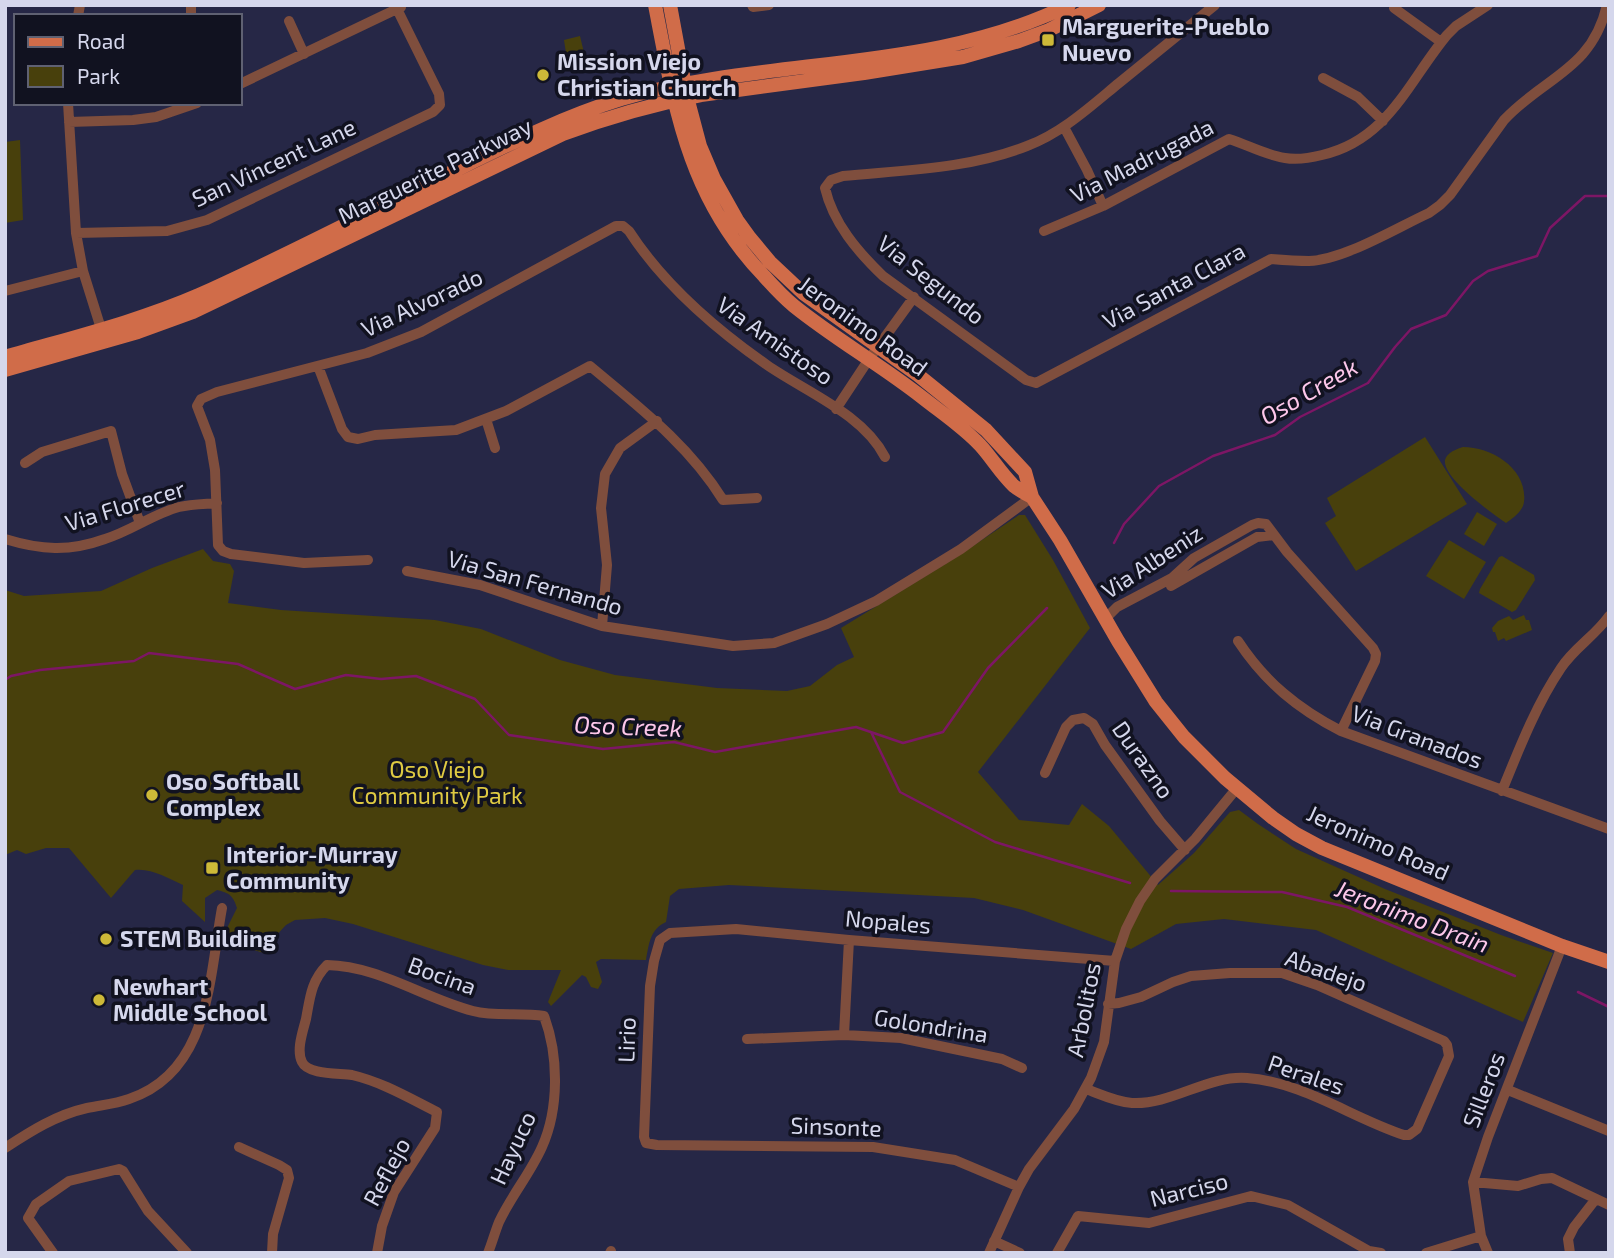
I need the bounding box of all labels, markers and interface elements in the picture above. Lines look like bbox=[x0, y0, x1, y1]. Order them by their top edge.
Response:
place label: Marguerite-Pueblo Nuevo bbox=[1062, 12, 1270, 66]
legend bbox=[14, 14, 242, 105]
text: Road bbox=[77, 28, 125, 53]
marker: Marguerite-Pueblo Nuevo bbox=[1040, 32, 1056, 48]
place label: Mission Viejo Christian Church bbox=[557, 47, 737, 101]
text: Park bbox=[77, 63, 120, 88]
marker: Mission Viejo Christian Church bbox=[535, 67, 551, 83]
street label: Marguerite Parkway bbox=[333, 111, 536, 229]
street label: San Vincent Lane bbox=[187, 112, 360, 212]
street label: Via Madrugada bbox=[1065, 112, 1218, 208]
street label: Via Segundo bbox=[872, 229, 991, 330]
street label: Via Santa Clara bbox=[1098, 236, 1250, 334]
street label: Via Alvorado bbox=[356, 262, 487, 342]
street label: Jeronimo Road bbox=[794, 269, 934, 381]
street label: Via Amistoso bbox=[712, 290, 839, 390]
water label: Oso Creek bbox=[1254, 351, 1362, 430]
street label: Via Florecer bbox=[61, 474, 188, 537]
street label: Via Albeniz bbox=[1096, 518, 1207, 604]
street label: Via San Fernando bbox=[445, 544, 626, 620]
street label: Via Granados bbox=[1348, 698, 1487, 774]
water label: Oso Creek bbox=[573, 709, 683, 742]
street label: Durazno bbox=[1107, 715, 1181, 804]
park label: Oso Viejo Community Park bbox=[351, 755, 523, 809]
place label: Oso Softball Complex bbox=[166, 767, 301, 821]
marker: Oso Softball Complex bbox=[144, 787, 160, 803]
street label: Jeronimo Road bbox=[1303, 798, 1454, 886]
place label: Interior-Murray Community bbox=[226, 840, 398, 894]
marker: Interior-Murray Community bbox=[204, 860, 220, 876]
water label: Jeronimo Drain bbox=[1331, 873, 1493, 958]
street label: Nopales bbox=[844, 903, 932, 939]
place label: STEM Building bbox=[120, 924, 277, 952]
marker: STEM Building bbox=[98, 931, 114, 947]
street label: Abadejo bbox=[1282, 943, 1371, 997]
street label: Bocina bbox=[405, 950, 480, 1000]
street label: Arbolitos bbox=[1060, 960, 1106, 1059]
place label: Newhart Middle School bbox=[113, 972, 267, 1026]
marker: Newhart Middle School bbox=[91, 992, 107, 1008]
street label: Golondrina bbox=[872, 1002, 990, 1048]
street label: Lirio bbox=[611, 1017, 641, 1063]
street label: Perales bbox=[1265, 1048, 1348, 1100]
street label: Silleros bbox=[1456, 1048, 1510, 1131]
street label: Hayuco bbox=[483, 1107, 541, 1189]
street label: Sinsonte bbox=[790, 1110, 882, 1142]
street label: Reflejo bbox=[357, 1133, 416, 1210]
street label: Narciso bbox=[1147, 1166, 1231, 1212]

